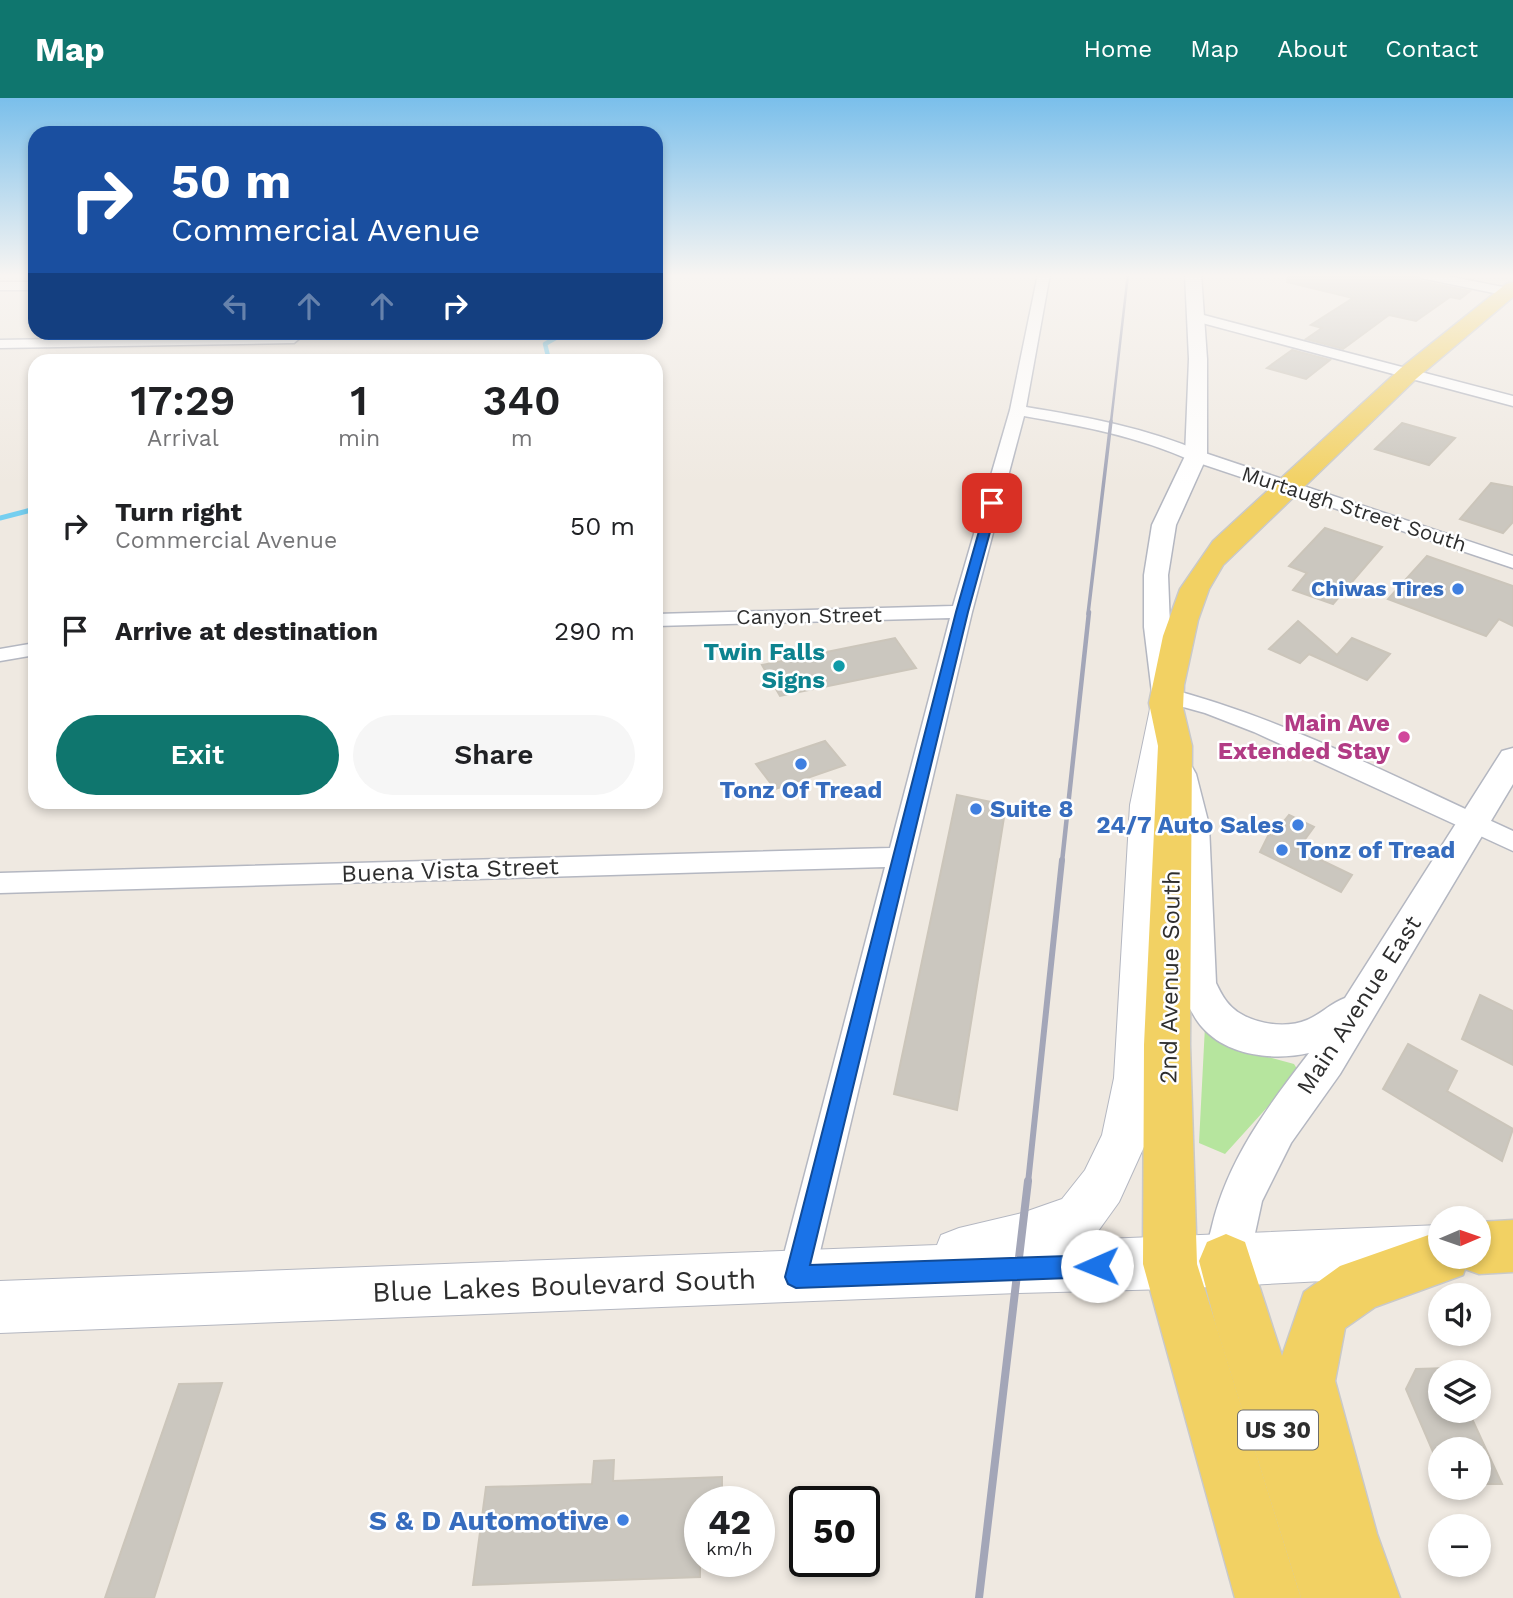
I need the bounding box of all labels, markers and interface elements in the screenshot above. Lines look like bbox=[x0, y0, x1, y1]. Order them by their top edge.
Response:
text: Map bbox=[35, 30, 105, 69]
text: Home bbox=[1084, 35, 1152, 63]
text: Map bbox=[1190, 35, 1239, 63]
text: About bbox=[1277, 35, 1347, 63]
text: Contact bbox=[1385, 35, 1478, 63]
text: 50 m bbox=[171, 152, 291, 210]
icon: right bbox=[56, 154, 147, 245]
text: Commercial Avenue bbox=[171, 211, 480, 249]
icon: left bbox=[217, 287, 255, 325]
icon: ahead bbox=[290, 287, 328, 325]
icon: ahead bbox=[363, 287, 401, 325]
icon: right bbox=[436, 287, 474, 325]
text: 17:29 bbox=[130, 376, 236, 425]
text: 1 bbox=[350, 376, 368, 425]
text: 340 bbox=[483, 376, 561, 425]
text: Arrival bbox=[147, 425, 219, 452]
text: min bbox=[338, 425, 380, 452]
text: m bbox=[511, 425, 533, 452]
street label: Murtaugh Street South bbox=[1239, 460, 1470, 557]
pin bbox=[962, 473, 1022, 533]
icon: arrive bbox=[973, 484, 1011, 522]
text: Turn right bbox=[115, 497, 242, 527]
icon: right bbox=[56, 507, 94, 545]
text: 50 m bbox=[570, 511, 635, 541]
text: Commercial Avenue bbox=[115, 527, 337, 554]
place label: Chiwas Tires bbox=[1311, 576, 1444, 601]
marker: Chiwas Tires bbox=[1450, 581, 1466, 597]
street label: Canyon Street bbox=[736, 602, 882, 629]
icon: arrive bbox=[56, 612, 94, 650]
text: Arrive at destination bbox=[115, 616, 378, 646]
text: 290 m bbox=[554, 616, 635, 646]
place label: Twin Falls Signs bbox=[704, 638, 825, 694]
marker: Twin Falls Signs bbox=[831, 658, 847, 674]
place label: Main Ave Extended Stay bbox=[1218, 709, 1390, 765]
button: Exit bbox=[56, 715, 339, 795]
button: Share bbox=[353, 715, 635, 795]
marker: Main Ave Extended Stay bbox=[1396, 729, 1412, 745]
marker: Tonz Of Tread bbox=[793, 756, 809, 772]
place label: Tonz Of Tread bbox=[720, 776, 882, 804]
place label: Suite 8 bbox=[990, 795, 1074, 823]
marker: Suite 8 bbox=[968, 801, 984, 817]
place label: 24/7 Auto Sales bbox=[1096, 811, 1284, 839]
marker: 24/7 Auto Sales bbox=[1290, 817, 1306, 833]
place label: Tonz of Tread bbox=[1296, 836, 1455, 864]
marker: Tonz of Tread bbox=[1274, 842, 1290, 858]
street label: Buena Vista Street bbox=[341, 852, 559, 888]
street label: 2nd Avenue South bbox=[1154, 870, 1186, 1084]
street label: Main Avenue East bbox=[1291, 911, 1427, 1099]
north arrow bbox=[1428, 1206, 1491, 1269]
map controls bbox=[1428, 1206, 1491, 1577]
position arrow bbox=[1060, 1229, 1134, 1303]
street label: Blue Lakes Boulevard South bbox=[371, 1262, 757, 1309]
button: sound bbox=[1428, 1283, 1491, 1346]
button: layers bbox=[1428, 1360, 1491, 1423]
road number: US 30 bbox=[1238, 1410, 1318, 1450]
button: + bbox=[1428, 1437, 1491, 1500]
speed limit sign: 50 bbox=[789, 1486, 880, 1577]
text: 42 bbox=[708, 1501, 751, 1543]
place label: S & D Automotive bbox=[369, 1504, 609, 1537]
marker: S & D Automotive bbox=[615, 1512, 631, 1528]
button: − bbox=[1428, 1514, 1491, 1577]
text: km/h bbox=[706, 1538, 753, 1559]

